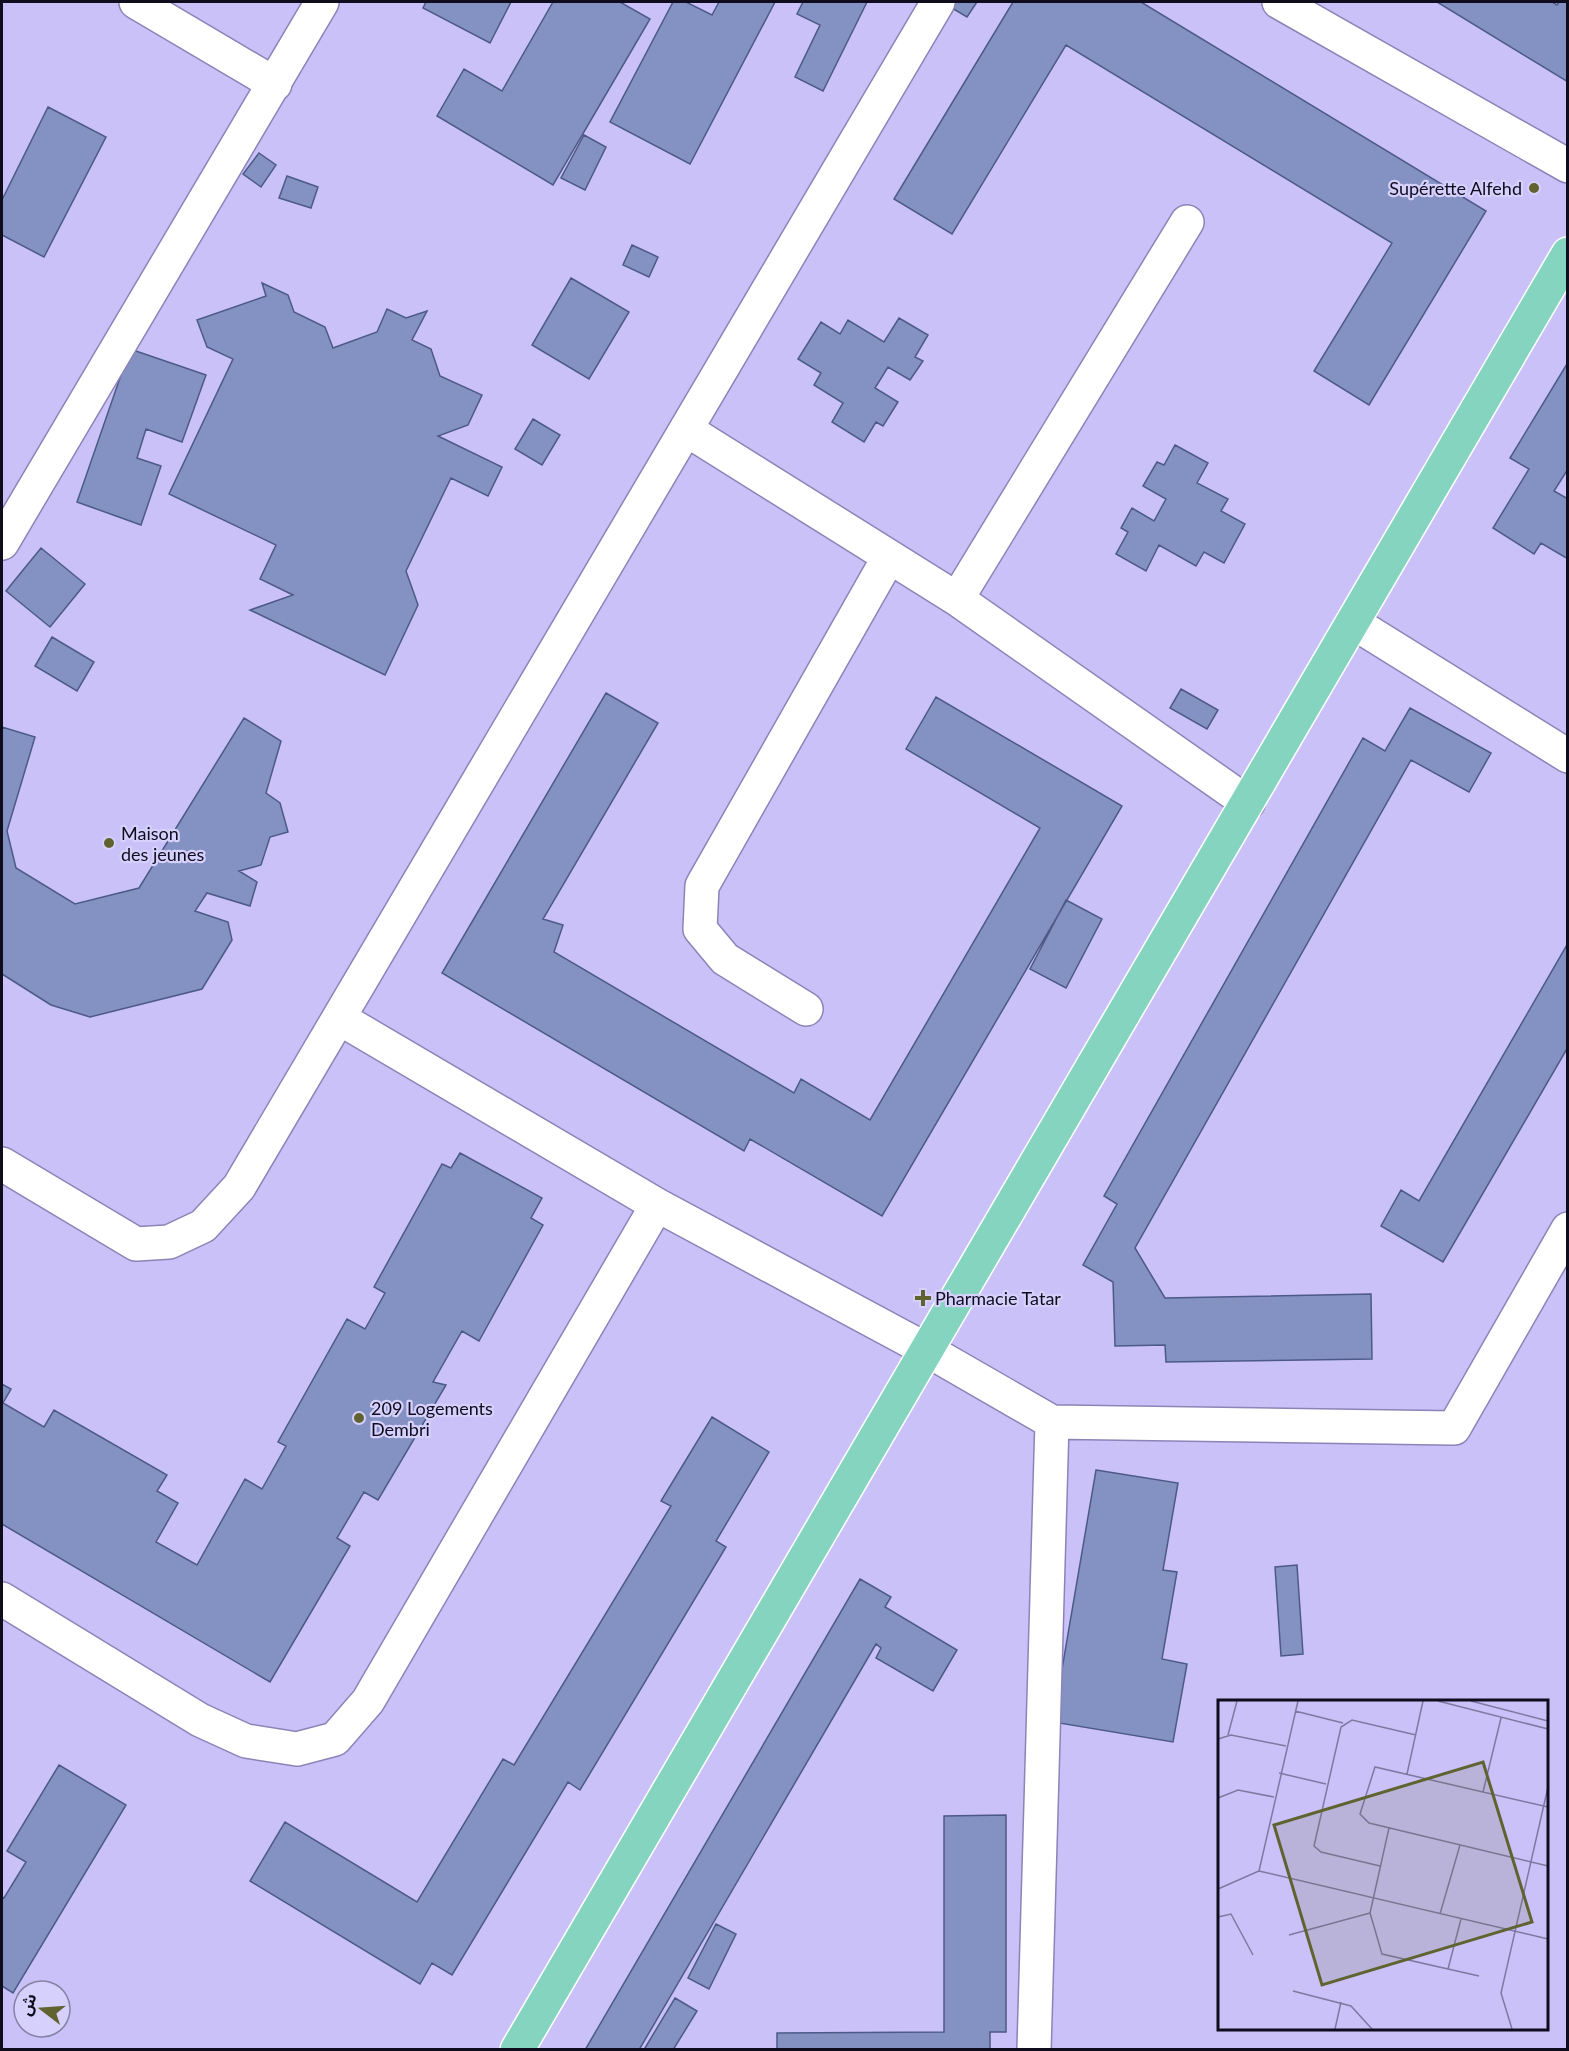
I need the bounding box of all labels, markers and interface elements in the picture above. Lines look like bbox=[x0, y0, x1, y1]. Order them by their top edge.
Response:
place label: Supérette Alfehd bbox=[1389, 177, 1522, 199]
marker: Supérette Alfehd bbox=[1527, 181, 1541, 195]
place label: Maison des jeunes bbox=[121, 822, 204, 865]
marker: Maison des jeunes bbox=[102, 836, 116, 850]
place label: Pharmacie Tatar bbox=[935, 1287, 1061, 1309]
marker: Pharmacie Tatar bbox=[916, 1291, 930, 1305]
place label: 209 Logements Dembri bbox=[371, 1397, 493, 1440]
marker: 209 Logements Dembri bbox=[352, 1411, 366, 1425]
inset map bbox=[1218, 1700, 1548, 2030]
north arrow bbox=[12, 1979, 72, 2039]
text: ش bbox=[15, 1991, 40, 2018]

